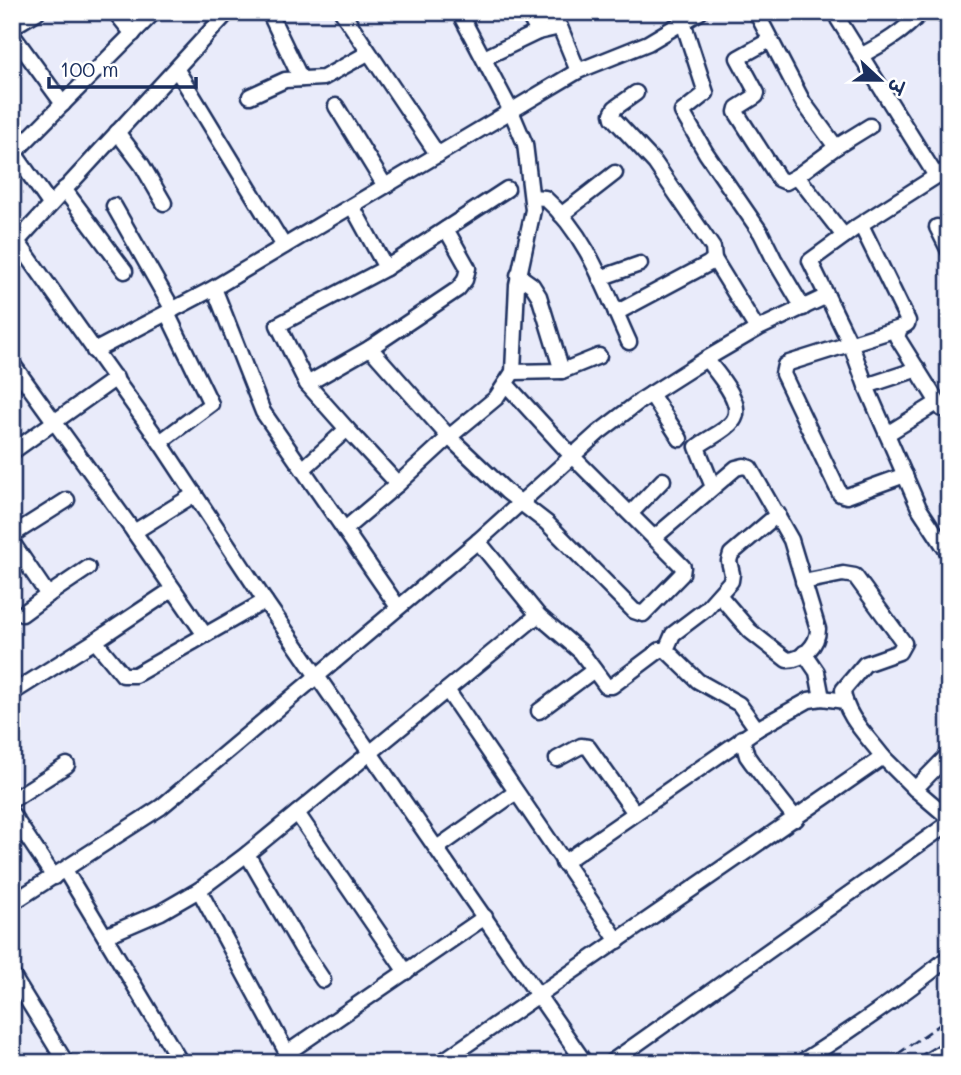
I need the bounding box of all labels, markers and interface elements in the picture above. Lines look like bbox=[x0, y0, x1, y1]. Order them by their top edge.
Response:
scale bar bbox=[49, 46, 196, 90]
north arrow bbox=[846, 46, 916, 116]
text: 100 m bbox=[60, 55, 119, 82]
text: उ bbox=[881, 74, 911, 99]

